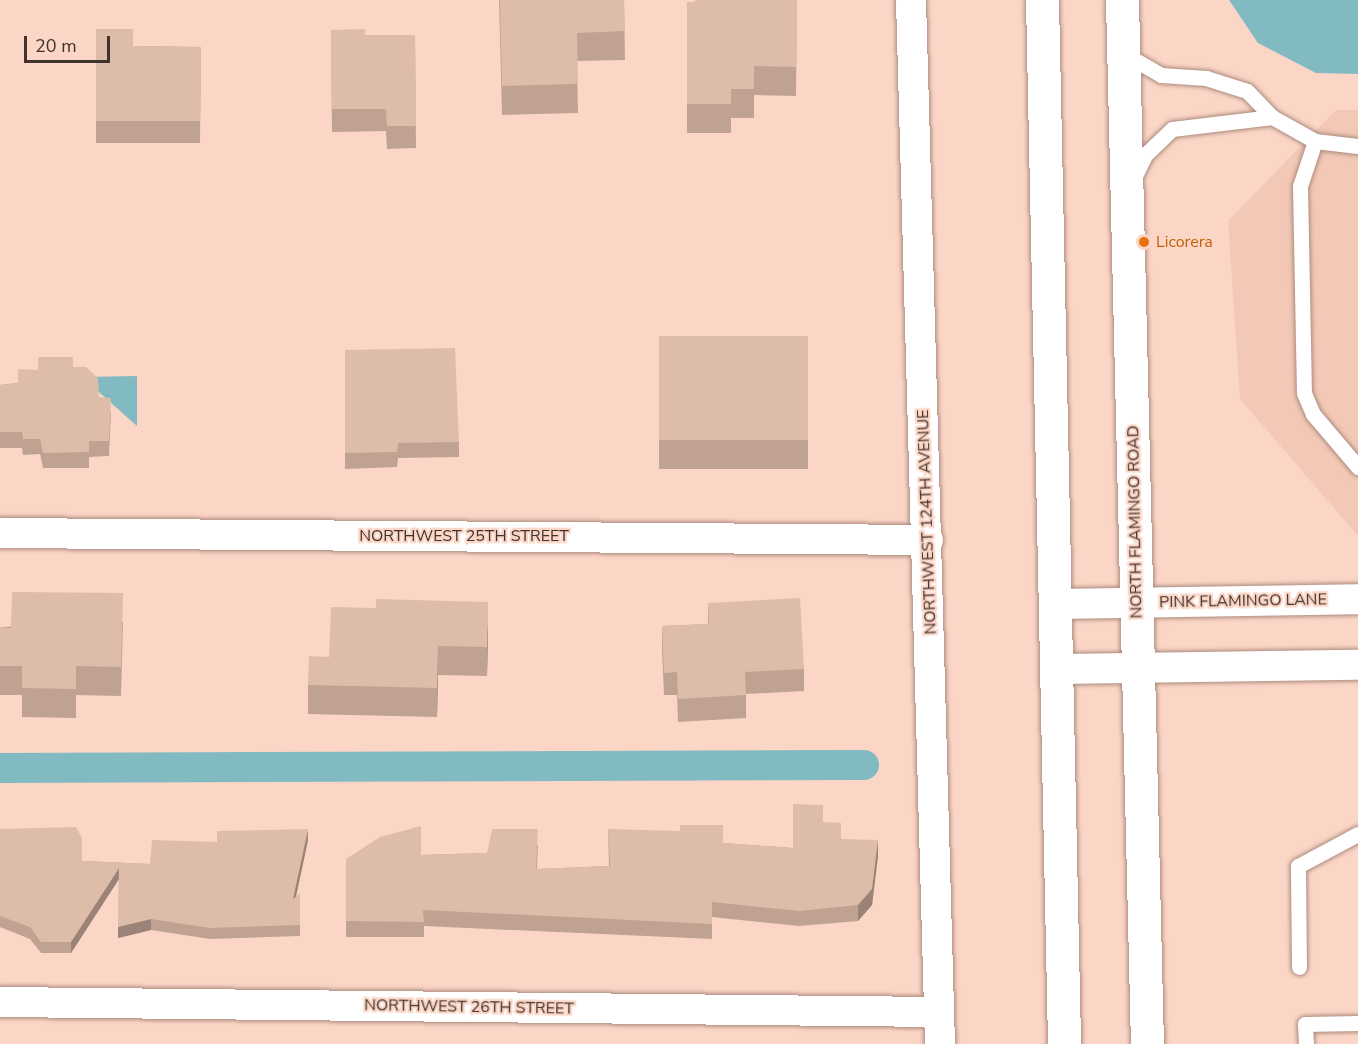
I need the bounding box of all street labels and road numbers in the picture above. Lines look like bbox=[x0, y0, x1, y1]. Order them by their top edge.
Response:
street label: NORTHWEST 124TH AVENUE bbox=[913, 409, 941, 635]
street label: NORTH FLAMINGO ROAD bbox=[1124, 425, 1146, 619]
street label: NORTHWEST 25TH STREET bbox=[359, 526, 569, 546]
street label: PINK FLAMINGO LANE bbox=[1159, 590, 1327, 612]
street label: NORTHWEST 26TH STREET bbox=[364, 996, 574, 1018]

